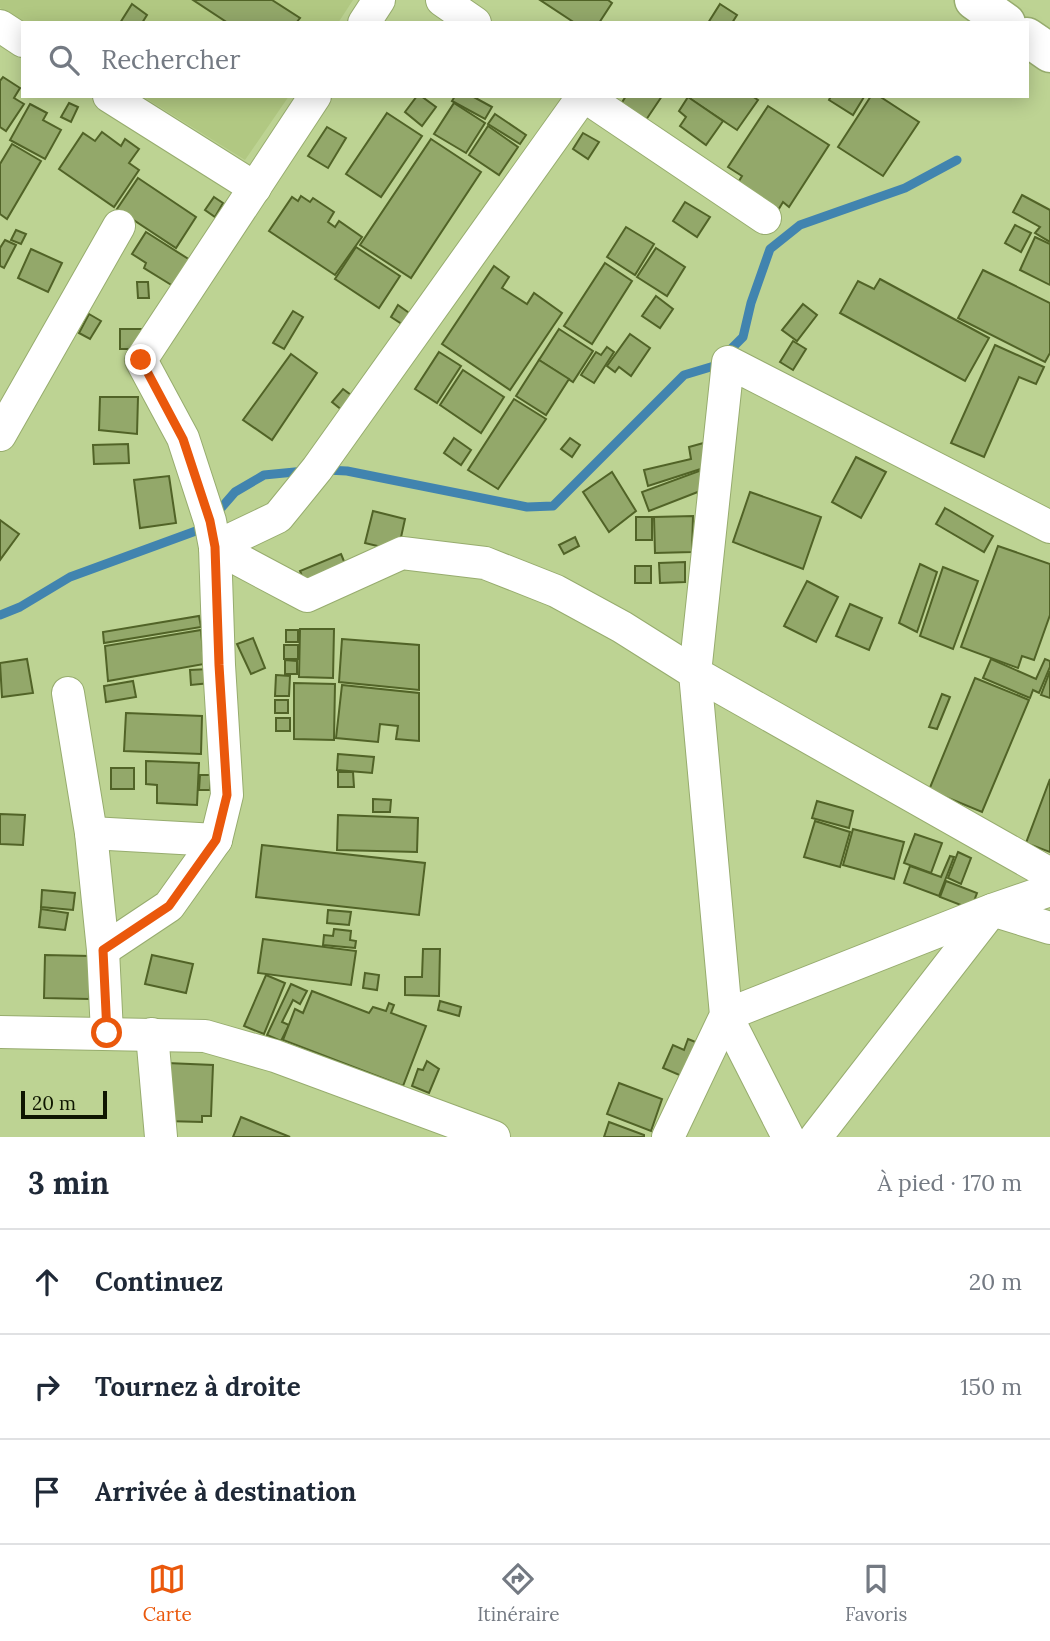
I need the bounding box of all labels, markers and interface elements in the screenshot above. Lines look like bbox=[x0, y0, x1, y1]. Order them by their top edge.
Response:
search box bbox=[21, 21, 1029, 98]
icon: search bbox=[45, 41, 83, 79]
text: Rechercher bbox=[101, 43, 240, 76]
route end bbox=[125, 344, 156, 375]
route start bbox=[91, 1017, 122, 1048]
scale bar bbox=[21, 1088, 107, 1120]
text: 20 m bbox=[32, 1091, 76, 1115]
text: 3 min bbox=[28, 1164, 109, 1202]
text: À pied · 170 m bbox=[878, 1168, 1022, 1197]
icon: ahead bbox=[28, 1263, 66, 1301]
text: Continuez bbox=[95, 1265, 223, 1298]
text: 20 m bbox=[969, 1267, 1022, 1296]
icon: right bbox=[28, 1368, 66, 1406]
text: Tournez à droite bbox=[95, 1370, 301, 1403]
text: 150 m bbox=[960, 1372, 1022, 1401]
icon: arrive bbox=[28, 1473, 66, 1511]
text: Arrivée à destination bbox=[95, 1475, 356, 1508]
tab: Carte bbox=[143, 1560, 192, 1626]
tab: Itinéraire bbox=[477, 1560, 560, 1626]
tab: Favoris bbox=[845, 1560, 907, 1626]

